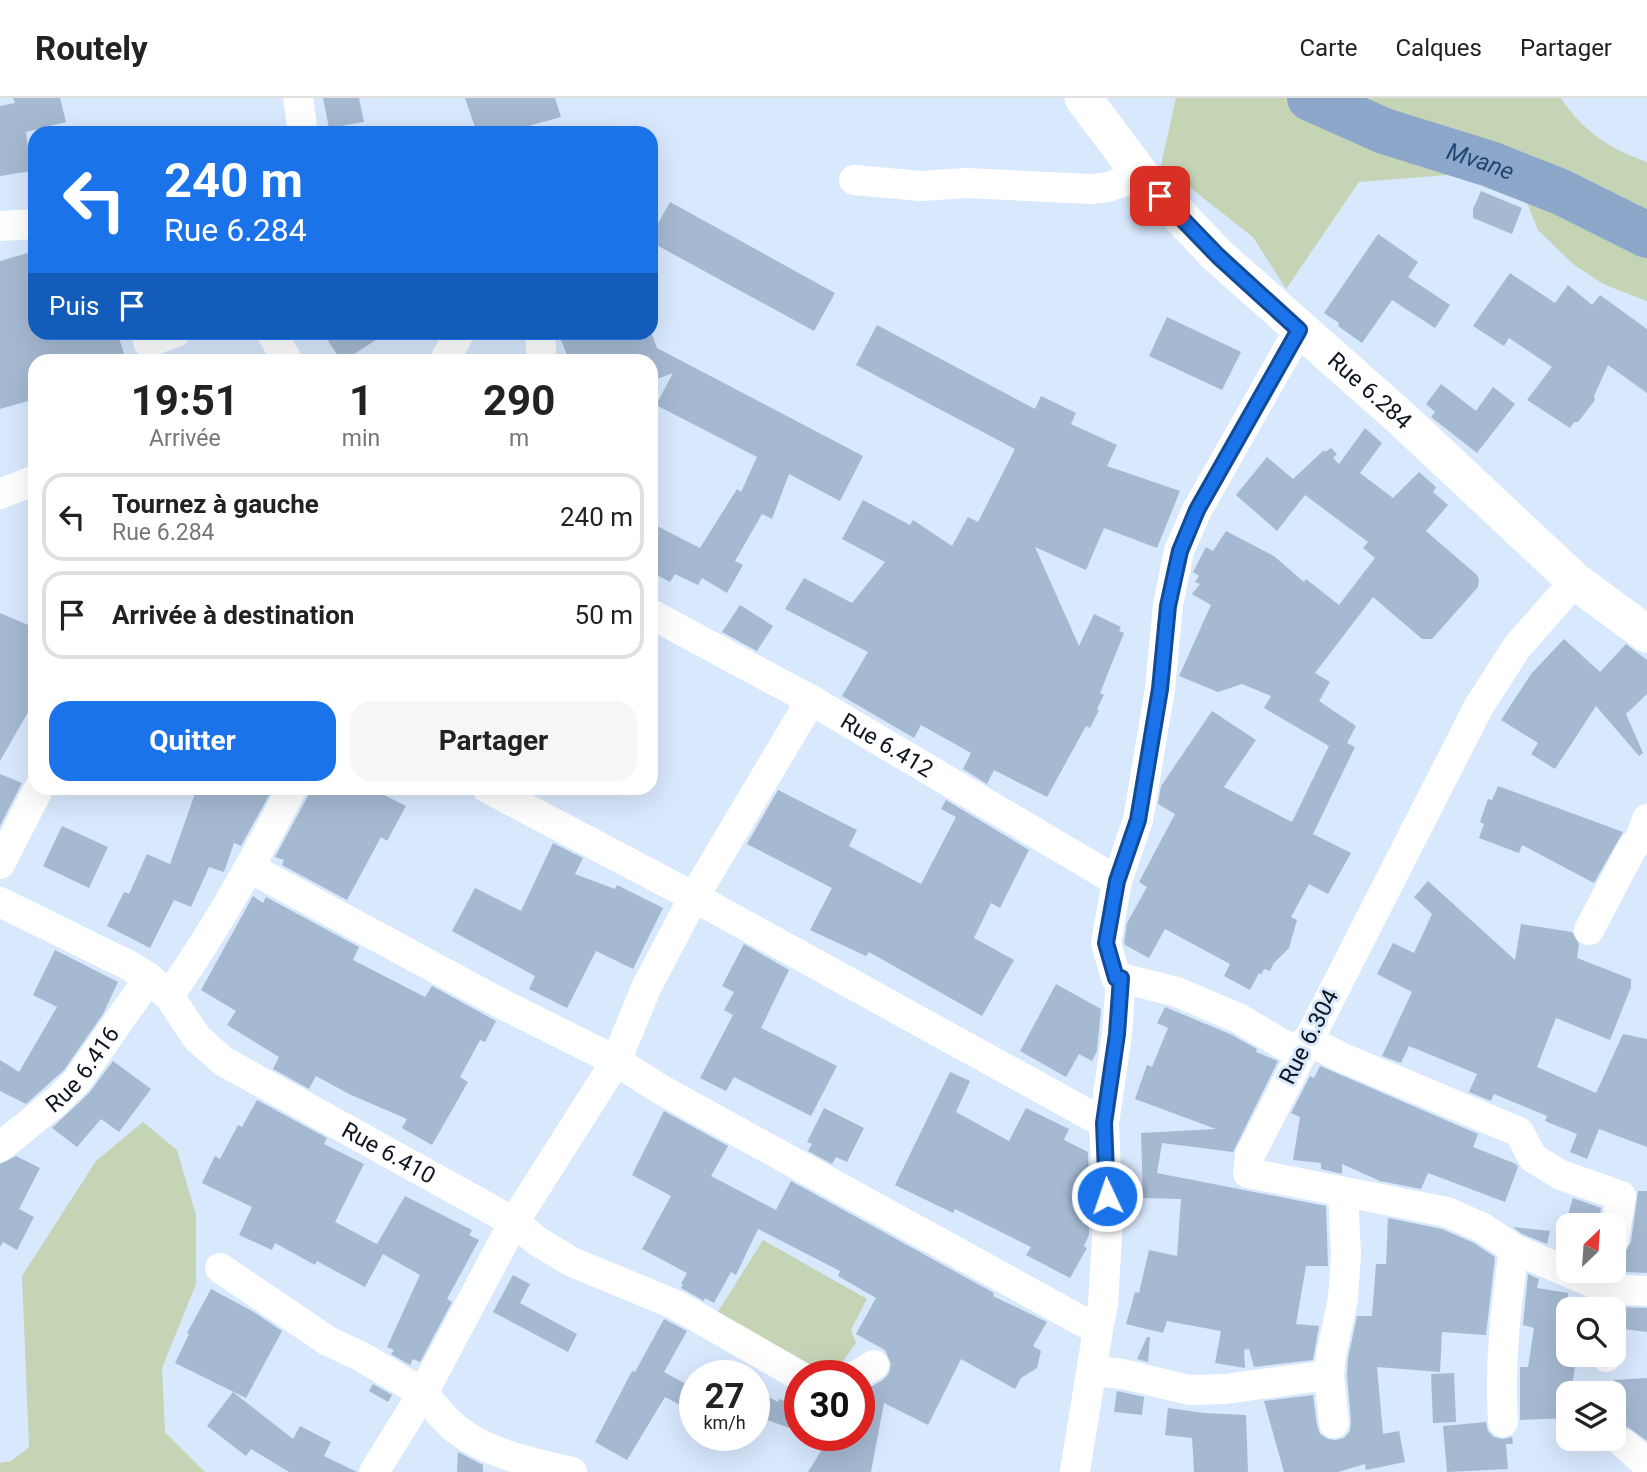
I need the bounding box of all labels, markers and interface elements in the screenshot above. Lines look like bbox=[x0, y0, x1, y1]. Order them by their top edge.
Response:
text: Routely bbox=[35, 29, 148, 68]
text: Carte bbox=[1299, 34, 1357, 62]
text: Calques bbox=[1395, 34, 1482, 62]
text: Partager bbox=[1520, 34, 1612, 62]
water label: Mvane bbox=[1443, 137, 1518, 186]
text: 240 m bbox=[164, 152, 303, 209]
icon: left bbox=[49, 154, 140, 245]
pin bbox=[1130, 166, 1190, 226]
icon: arrive bbox=[1141, 177, 1179, 215]
text: Rue 6.284 bbox=[164, 211, 307, 249]
icon: arrive bbox=[113, 287, 151, 325]
text: Puis bbox=[49, 291, 99, 321]
street label: Rue 6.284 bbox=[1323, 346, 1417, 435]
text: 19:51 bbox=[131, 376, 239, 425]
text: 1 bbox=[349, 376, 373, 425]
text: 290 bbox=[483, 376, 555, 425]
text: Arrivée bbox=[149, 425, 221, 452]
text: min bbox=[342, 425, 380, 452]
text: m bbox=[509, 425, 529, 452]
text: Tournez à gauche bbox=[112, 489, 319, 519]
icon: left bbox=[53, 498, 91, 536]
text: 240 m bbox=[560, 502, 633, 532]
text: Rue 6.284 bbox=[112, 519, 215, 546]
icon: arrive bbox=[53, 596, 91, 634]
text: Arrivée à destination bbox=[112, 600, 354, 630]
text: 50 m bbox=[575, 600, 633, 630]
button: Quitter bbox=[49, 701, 336, 781]
button: Partager bbox=[350, 701, 637, 781]
street label: Rue 6.412 bbox=[836, 707, 938, 783]
street label: Rue 6.304 bbox=[1274, 985, 1344, 1089]
street label: Rue 6.416 bbox=[40, 1021, 125, 1118]
street label: Rue 6.410 bbox=[337, 1116, 440, 1189]
position arrow bbox=[1070, 1159, 1144, 1233]
north arrow bbox=[1556, 1213, 1626, 1283]
map controls bbox=[1556, 1213, 1626, 1451]
button: search bbox=[1556, 1297, 1626, 1367]
speed limit sign: 30 bbox=[784, 1360, 875, 1451]
text: 27 bbox=[704, 1376, 745, 1417]
button: layers bbox=[1556, 1381, 1626, 1451]
text: km/h bbox=[703, 1412, 746, 1433]

